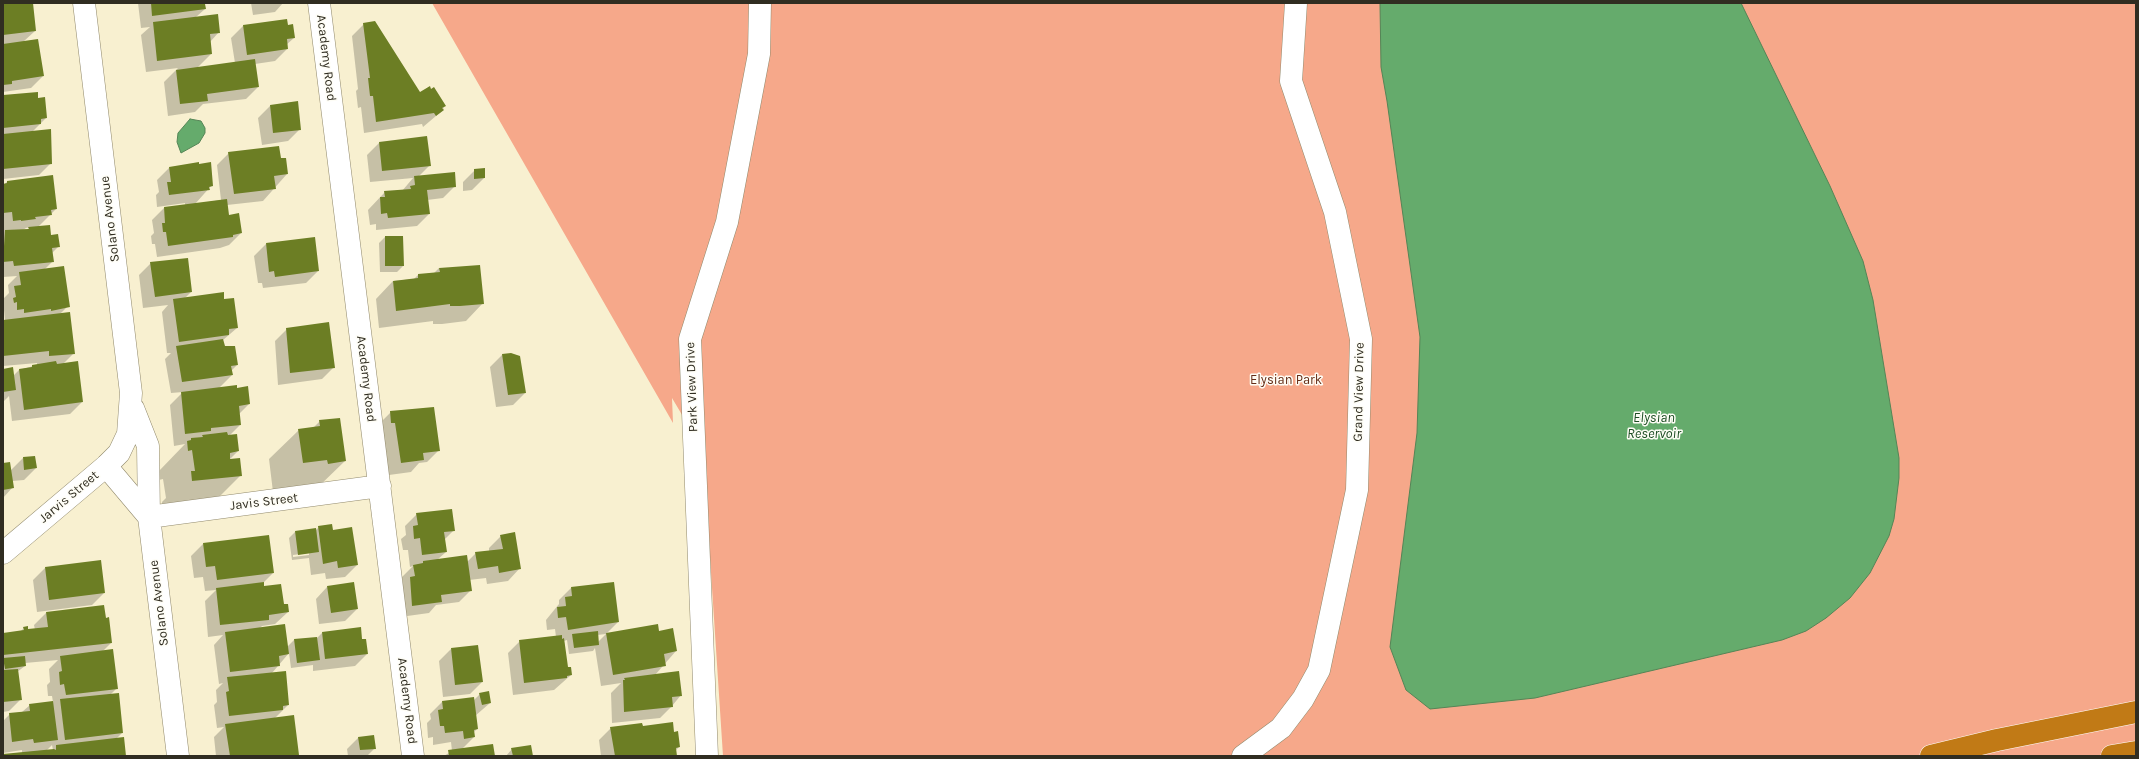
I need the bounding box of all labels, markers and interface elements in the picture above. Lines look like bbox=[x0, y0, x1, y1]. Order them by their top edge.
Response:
street label: Academy Road bbox=[313, 14, 339, 102]
street label: Solano Avenue bbox=[97, 175, 123, 263]
street label: Academy Road bbox=[353, 335, 379, 423]
street label: Park View Drive bbox=[683, 342, 701, 432]
street label: Grand View Drive bbox=[1350, 342, 1368, 442]
park label: Elysian Park bbox=[1250, 372, 1322, 388]
water label: Elysian Reservoir bbox=[1627, 410, 1681, 442]
street label: Jarvis Street bbox=[36, 468, 102, 526]
street label: Javis Street bbox=[229, 490, 299, 514]
street label: Solano Avenue bbox=[146, 559, 172, 647]
street label: Academy Road bbox=[394, 657, 420, 745]

